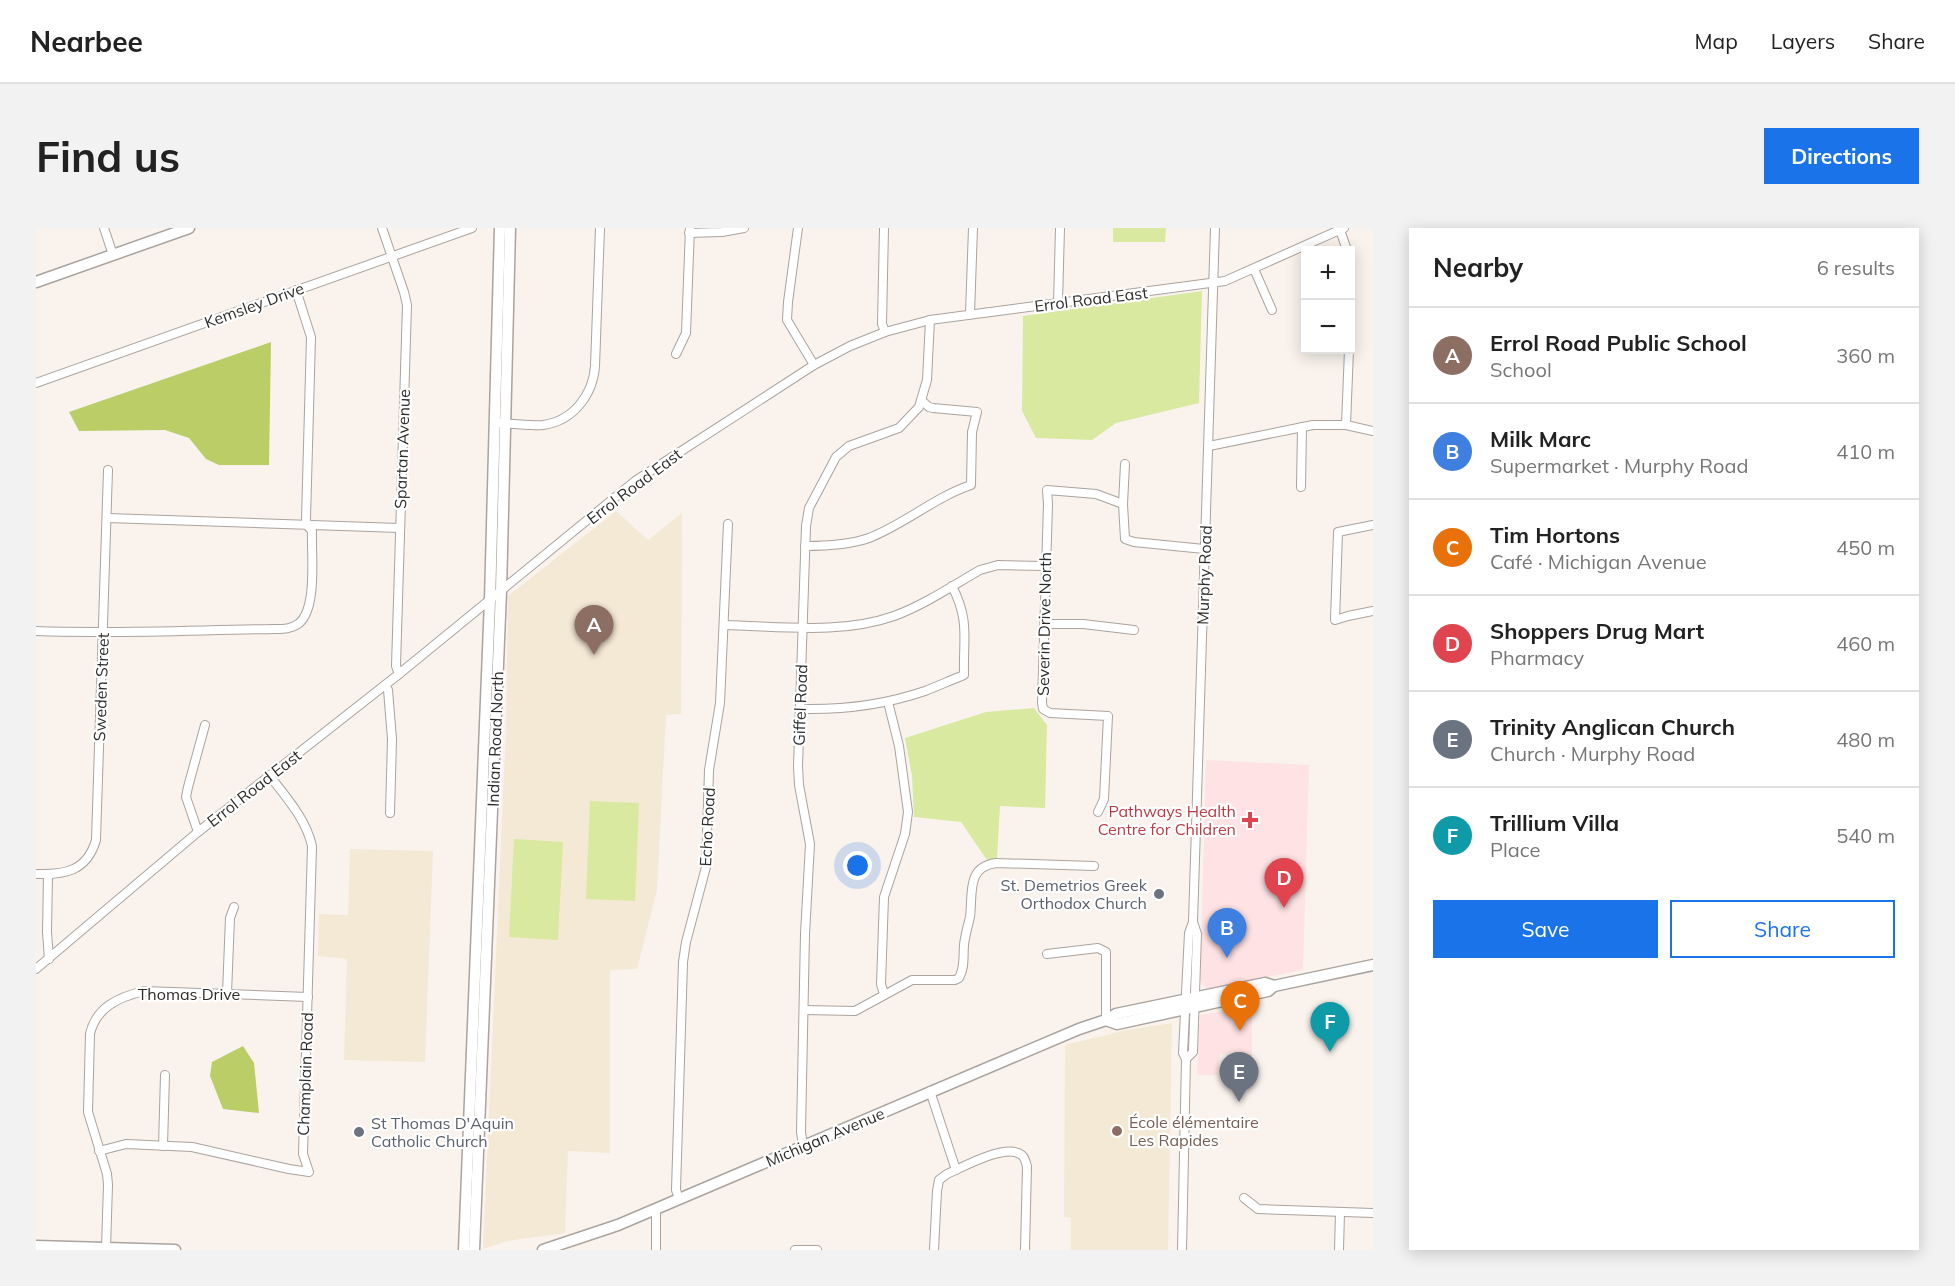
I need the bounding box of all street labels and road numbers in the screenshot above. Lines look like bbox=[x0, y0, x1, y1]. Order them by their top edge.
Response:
street label: Kemsley Drive bbox=[202, 278, 306, 332]
street label: Errol Road East bbox=[1033, 282, 1149, 316]
street label: Spartan Avenue bbox=[390, 389, 414, 509]
street label: Errol Road East bbox=[583, 444, 686, 528]
street label: Murphy Road bbox=[1192, 525, 1216, 625]
street label: Severin Drive North bbox=[1033, 552, 1055, 696]
street label: Sweden Street bbox=[89, 632, 113, 742]
street label: Giffel Road bbox=[789, 664, 811, 746]
street label: Indian Road North bbox=[483, 671, 507, 807]
street label: Errol Road East bbox=[203, 745, 305, 831]
street label: Echo Road bbox=[695, 787, 719, 867]
street label: Thomas Drive bbox=[138, 984, 240, 1004]
street label: Champlain Road bbox=[293, 1012, 317, 1136]
street label: Michigan Avenue bbox=[763, 1103, 887, 1171]

